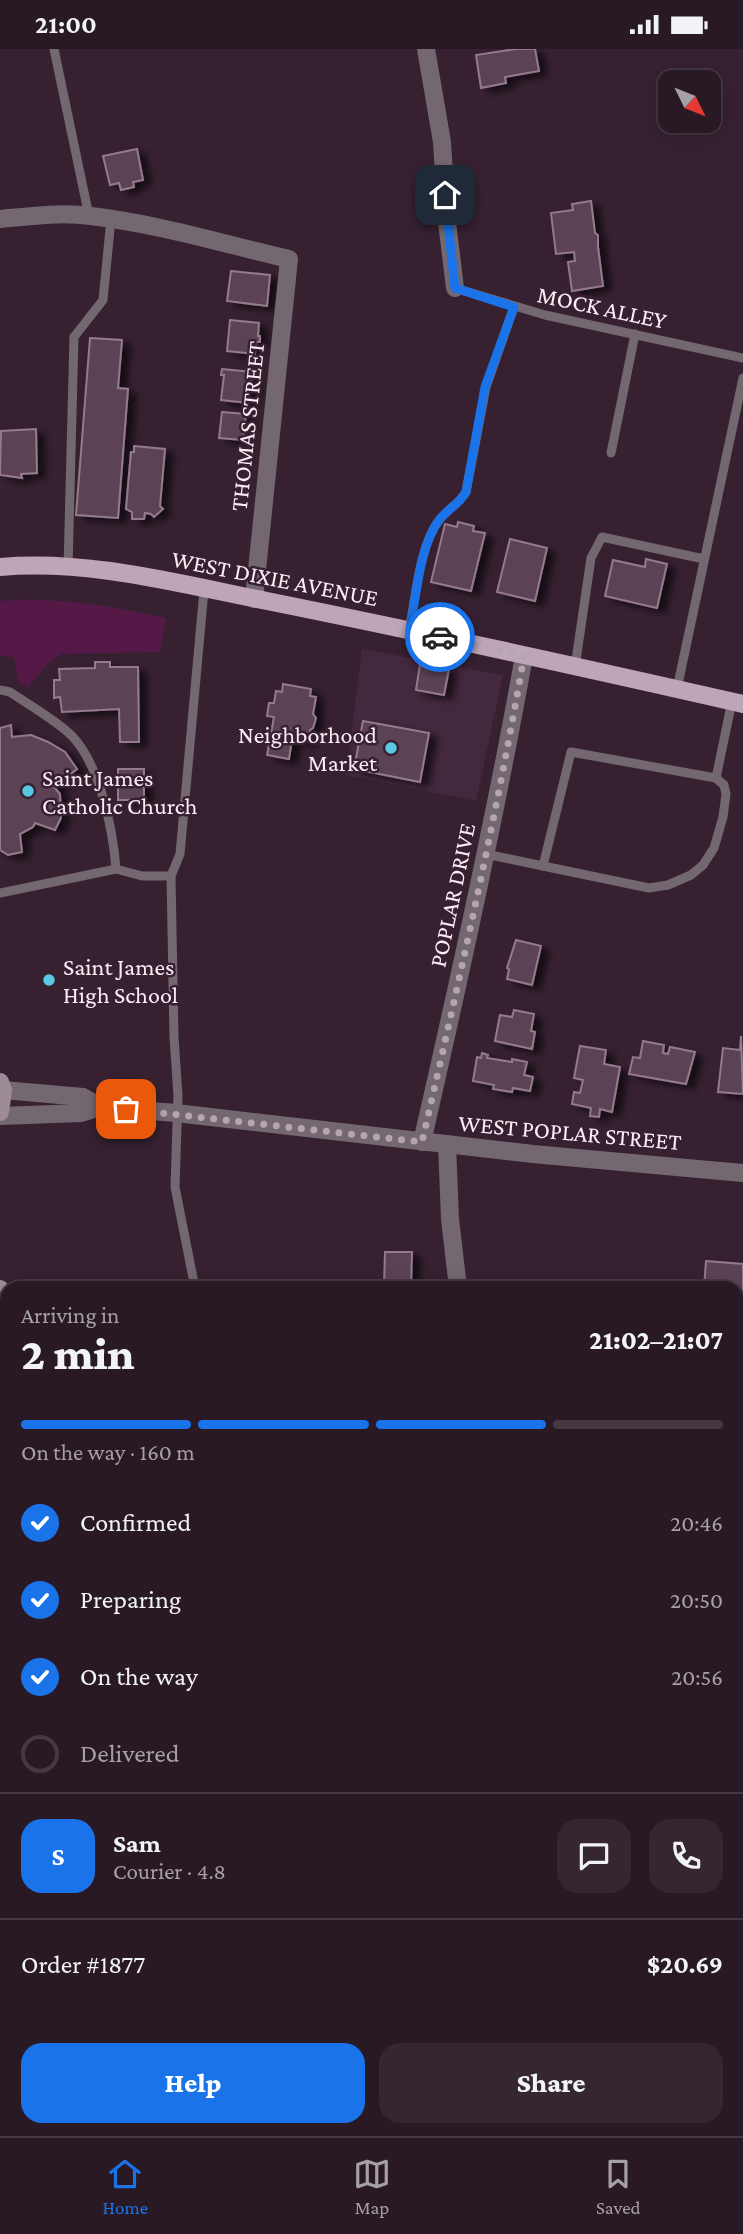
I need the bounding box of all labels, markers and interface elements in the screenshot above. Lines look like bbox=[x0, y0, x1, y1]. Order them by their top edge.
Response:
text: 21:00 bbox=[35, 10, 97, 39]
north arrow bbox=[658, 70, 721, 133]
map controls bbox=[658, 70, 721, 133]
pin bbox=[415, 165, 475, 225]
icon: home bbox=[426, 176, 464, 214]
street label: MOCK ALLEY bbox=[535, 280, 669, 334]
street label: THOMAS STREET bbox=[225, 340, 269, 512]
street label: WEST DIXIE AVENUE bbox=[169, 545, 381, 611]
courier bbox=[405, 602, 475, 672]
icon: car bbox=[421, 618, 459, 656]
place label: Neighborhood Market bbox=[238, 721, 378, 776]
marker: Neighborhood Market bbox=[383, 740, 399, 756]
place label: Saint James Catholic Church bbox=[42, 764, 198, 819]
marker: Saint James Catholic Church bbox=[20, 783, 36, 799]
street label: POPLAR DRIVE bbox=[424, 820, 480, 970]
place label: Saint James High School bbox=[63, 953, 178, 1008]
marker: Saint James High School bbox=[41, 972, 57, 988]
pin bbox=[96, 1079, 156, 1139]
icon: bag bbox=[107, 1090, 145, 1128]
street label: WEST POPLAR STREET bbox=[457, 1109, 683, 1155]
text: Arriving in bbox=[21, 1302, 119, 1328]
text: 21:02–21:07 bbox=[589, 1326, 723, 1355]
text: 2 min bbox=[21, 1328, 135, 1379]
text: On the way · 160 m bbox=[21, 1439, 195, 1465]
icon: check bbox=[21, 1504, 59, 1542]
text: Confirmed bbox=[80, 1508, 191, 1537]
text: 20:46 bbox=[670, 1510, 723, 1536]
icon: check bbox=[21, 1581, 59, 1619]
text: Preparing bbox=[80, 1585, 181, 1614]
text: 20:50 bbox=[670, 1587, 723, 1613]
icon: check bbox=[21, 1658, 59, 1696]
text: On the way bbox=[80, 1662, 198, 1691]
text: 20:56 bbox=[671, 1664, 723, 1690]
text: Delivered bbox=[80, 1739, 179, 1768]
button: chat bbox=[557, 1819, 631, 1893]
button: phone bbox=[649, 1819, 723, 1893]
text: Sam bbox=[113, 1829, 161, 1858]
text: S bbox=[52, 1842, 65, 1871]
text: Courier · 4.8 bbox=[113, 1858, 226, 1884]
text: Order #1877 bbox=[21, 1950, 145, 1979]
text: $20.69 bbox=[647, 1950, 723, 1979]
button: Help bbox=[21, 2043, 365, 2123]
button: Share bbox=[379, 2043, 723, 2123]
tab: Home bbox=[102, 2155, 148, 2218]
tab: Map bbox=[353, 2155, 391, 2218]
tab: Saved bbox=[596, 2155, 641, 2218]

